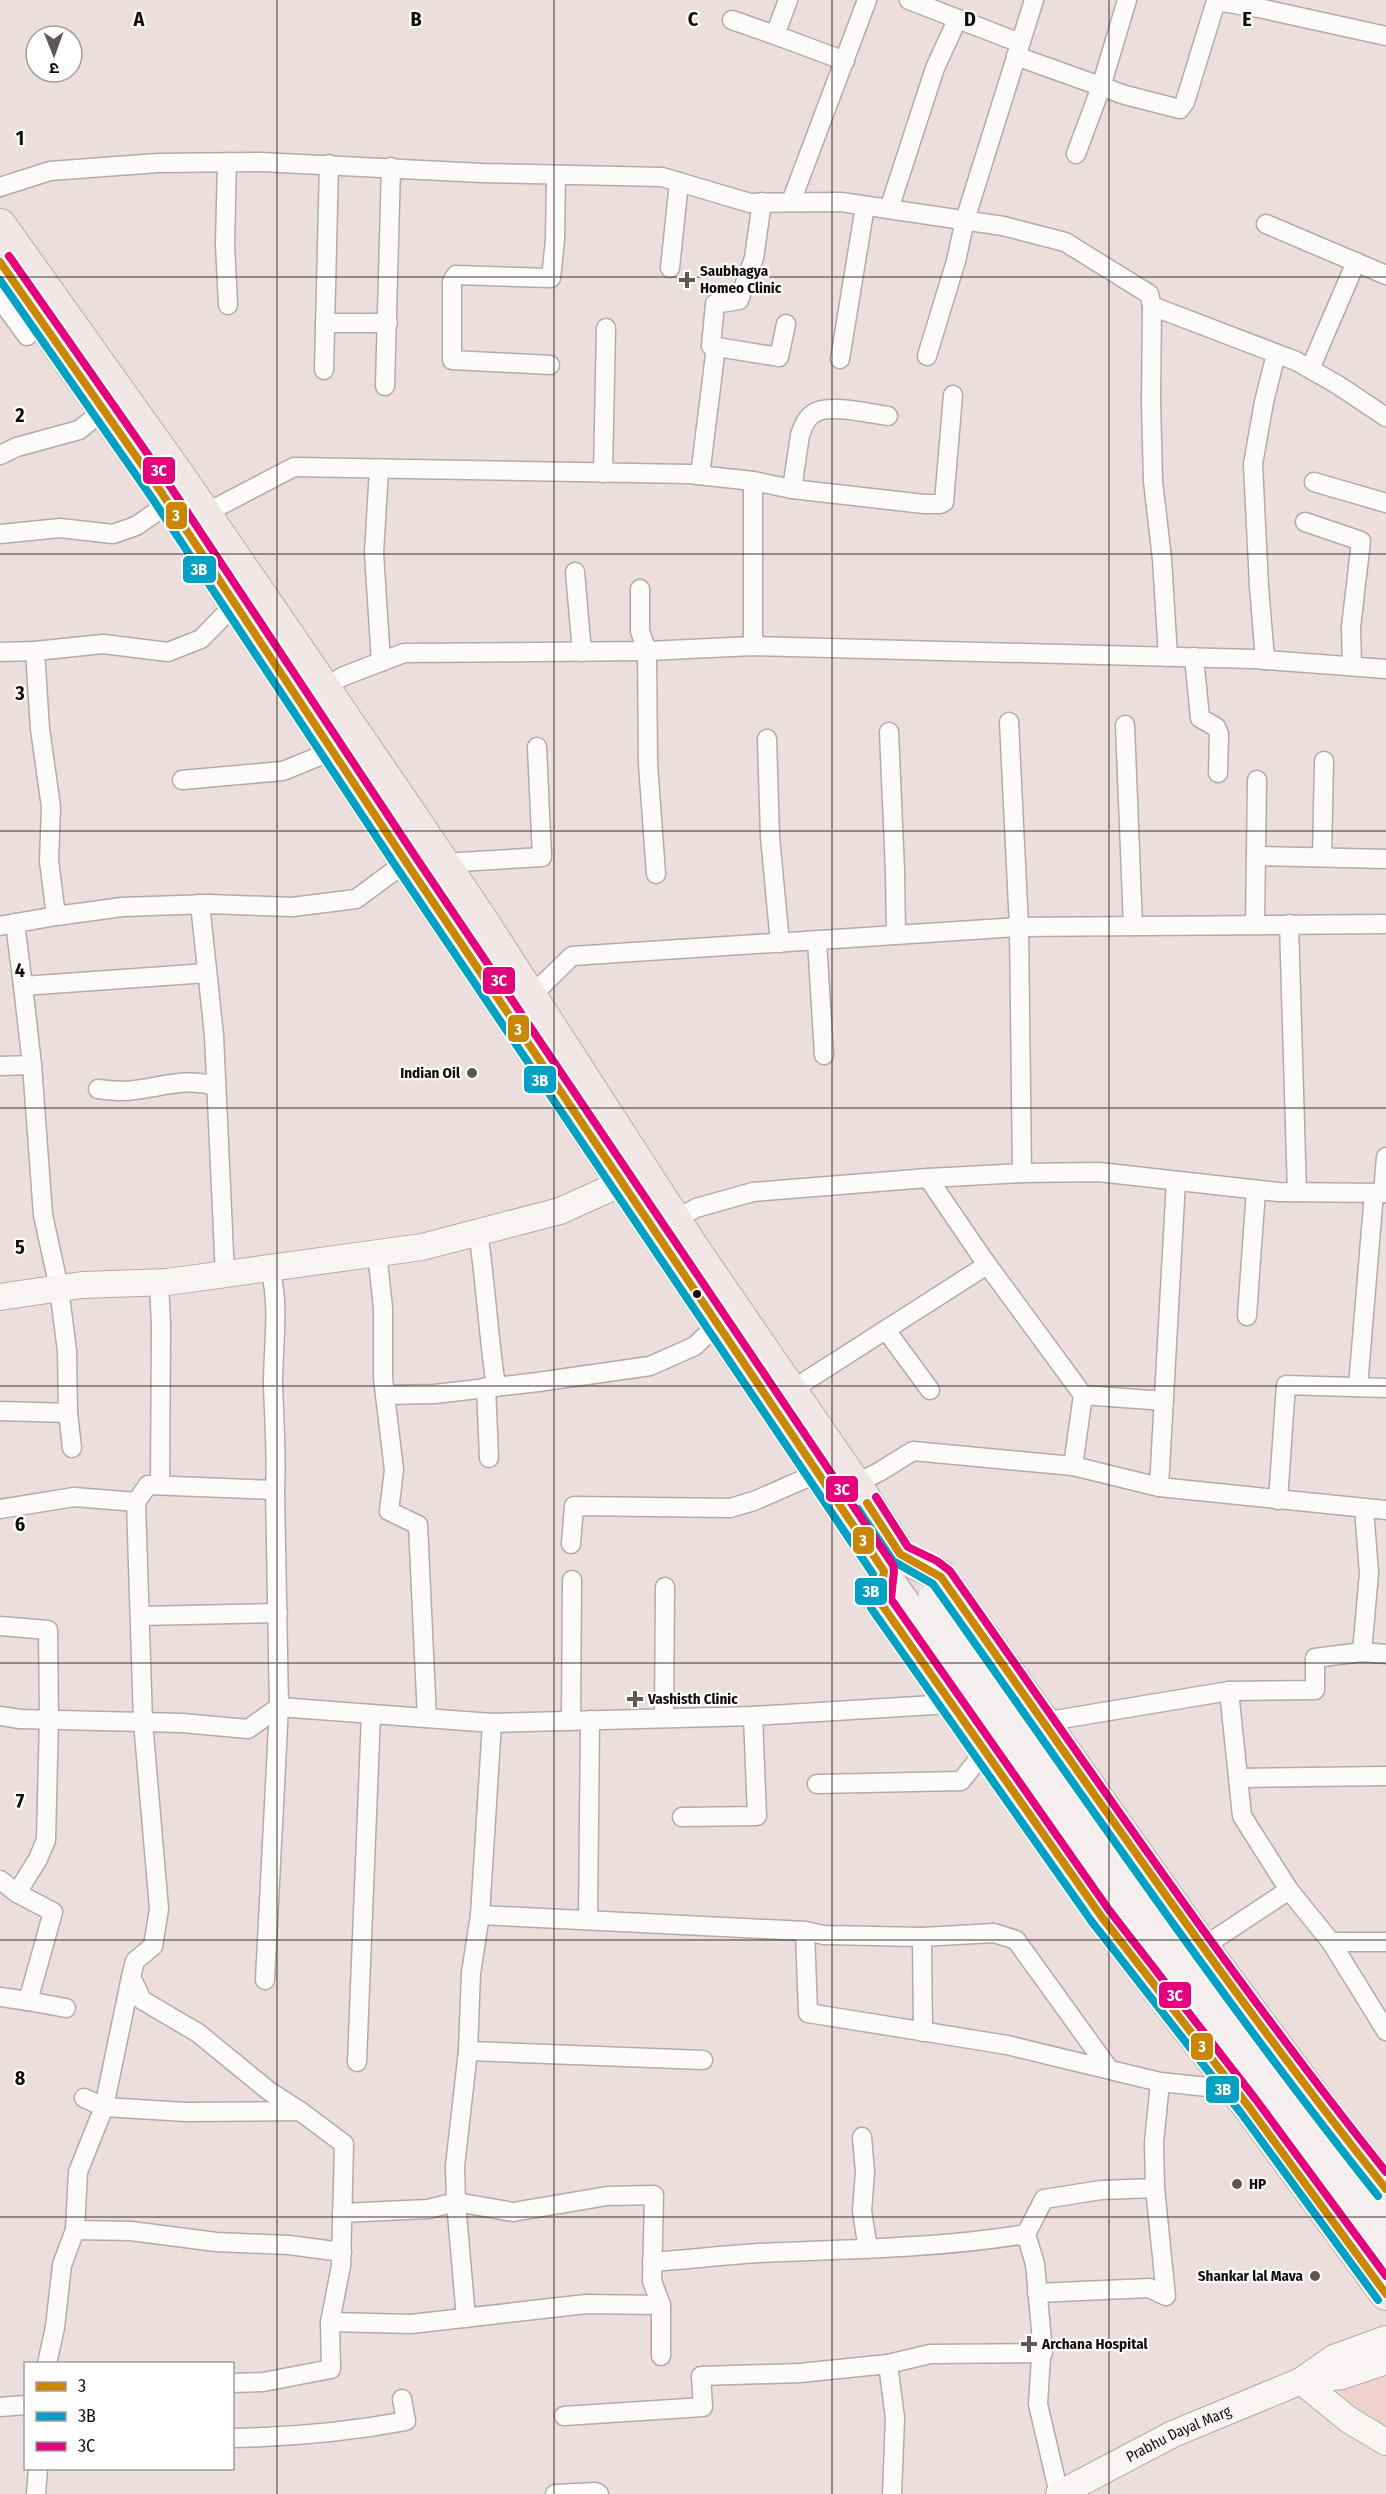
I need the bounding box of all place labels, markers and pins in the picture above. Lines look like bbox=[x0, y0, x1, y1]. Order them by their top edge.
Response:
place label: Saubhagya Homeo Clinic bbox=[700, 262, 782, 297]
marker: Saubhagya Homeo Clinic bbox=[678, 271, 696, 289]
place label: Indian Oil bbox=[400, 1064, 461, 1082]
marker: Indian Oil bbox=[465, 1066, 479, 1080]
unlabelled marker bbox=[691, 1288, 703, 1300]
marker: Vashisth Clinic bbox=[626, 1690, 644, 1708]
place label: Vashisth Clinic bbox=[647, 1690, 738, 1708]
place label: HP bbox=[1249, 2175, 1266, 2193]
marker: HP bbox=[1230, 2177, 1244, 2191]
place label: Shankar lal Mava bbox=[1198, 2267, 1304, 2285]
marker: Shankar lal Mava bbox=[1308, 2269, 1322, 2283]
marker: Archana Hospital bbox=[1020, 2335, 1038, 2353]
place label: Archana Hospital bbox=[1041, 2335, 1149, 2353]

